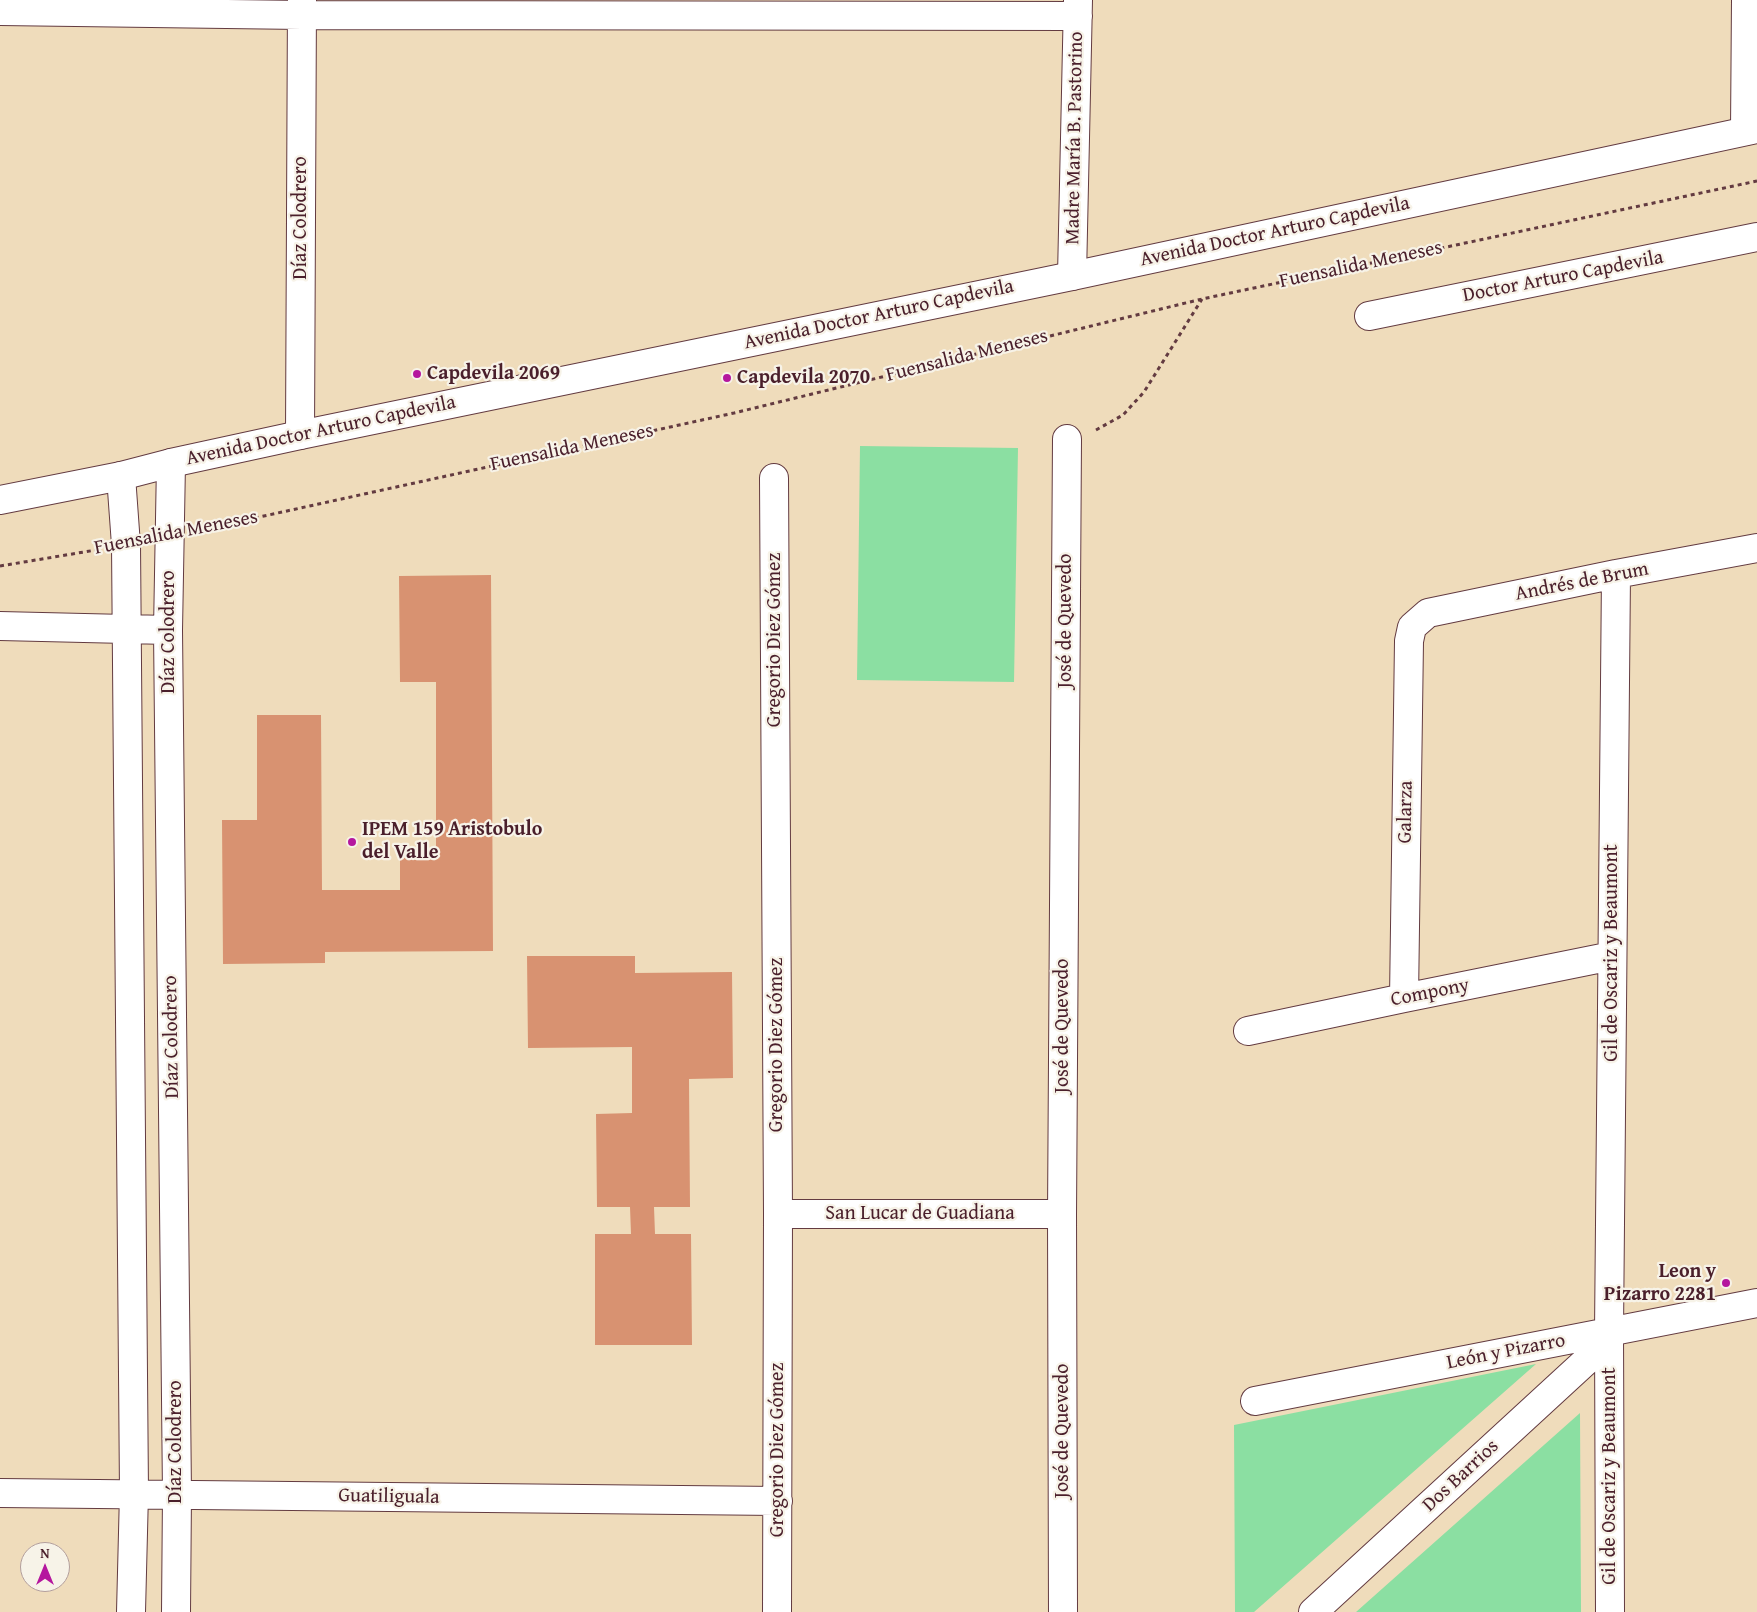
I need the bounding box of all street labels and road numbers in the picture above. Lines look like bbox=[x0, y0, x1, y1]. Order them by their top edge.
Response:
street label: Madre María B. Pastorino bbox=[1061, 31, 1089, 245]
street label: Díaz Colodrero bbox=[289, 156, 313, 280]
street label: Avenida Doctor Arturo Capdevila bbox=[1138, 192, 1412, 272]
street label: Fuensalida Meneses bbox=[1277, 236, 1445, 294]
street label: Doctor Arturo Capdevila bbox=[1461, 246, 1665, 308]
street label: Avenida Doctor Arturo Capdevila bbox=[742, 275, 1016, 355]
street label: Fuensalida Meneses bbox=[884, 324, 1050, 388]
street label: Avenida Doctor Arturo Capdevila bbox=[184, 391, 458, 471]
street label: Fuensalida Meneses bbox=[488, 419, 656, 477]
street label: Fuensalida Meneses bbox=[92, 505, 260, 561]
street label: Gregorio Diez Gómez bbox=[763, 553, 787, 727]
street label: José de Quevedo bbox=[1054, 554, 1078, 688]
street label: Andrés de Brum bbox=[1513, 557, 1651, 607]
street label: Díaz Colodrero bbox=[157, 570, 181, 694]
street label: Galarza bbox=[1393, 780, 1419, 844]
street label: Gil de Oscariz y Beaumont bbox=[1600, 844, 1624, 1062]
street label: Gregorio Diez Gómez bbox=[765, 958, 789, 1132]
street label: José de Quevedo bbox=[1051, 959, 1075, 1093]
street label: Compony bbox=[1389, 974, 1471, 1012]
street label: Díaz Colodrero bbox=[159, 975, 185, 1099]
street label: San Lucar de Guadiana bbox=[825, 1202, 1015, 1226]
street label: León y Pizarro bbox=[1445, 1329, 1567, 1375]
street label: Gregorio Diez Gómez bbox=[766, 1363, 790, 1537]
street label: José de Quevedo bbox=[1051, 1364, 1075, 1498]
street label: Gil de Oscariz y Beaumont bbox=[1598, 1367, 1622, 1585]
street label: Díaz Colodrero bbox=[164, 1380, 188, 1504]
street label: Dos Barrios bbox=[1418, 1435, 1504, 1517]
street label: Guatiliguala bbox=[338, 1484, 440, 1510]

